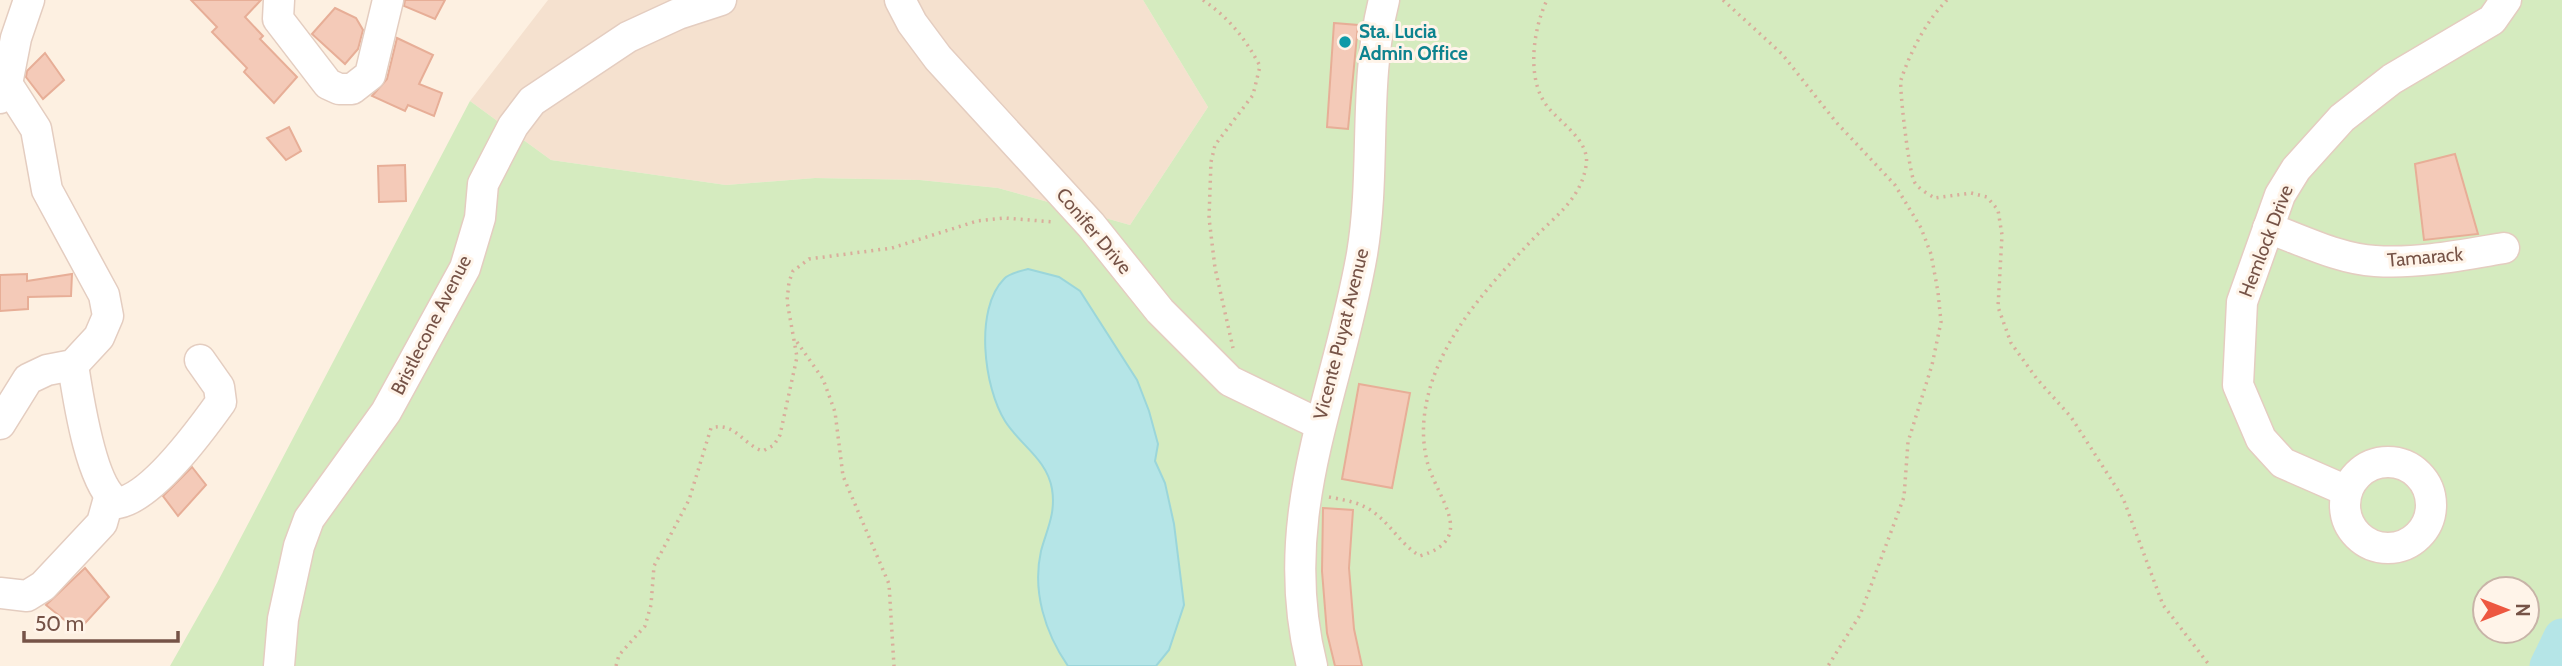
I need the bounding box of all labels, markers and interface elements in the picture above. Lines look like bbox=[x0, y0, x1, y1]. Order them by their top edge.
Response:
place label: Sta. Lucia Admin Office bbox=[1359, 20, 1468, 65]
marker: Sta. Lucia Admin Office bbox=[1337, 34, 1353, 50]
street label: Hemlock Drive bbox=[2234, 181, 2298, 300]
street label: Conifer Drive bbox=[1051, 183, 1137, 279]
street label: Tamarack bbox=[2386, 242, 2464, 272]
street label: Vicente Puyat Avenue bbox=[1309, 246, 1373, 422]
street label: Bristlecone Avenue bbox=[386, 251, 476, 399]
north arrow bbox=[2471, 575, 2541, 645]
scale bar bbox=[24, 600, 178, 644]
text: N bbox=[2511, 603, 2534, 617]
text: 50 m bbox=[35, 611, 84, 636]

